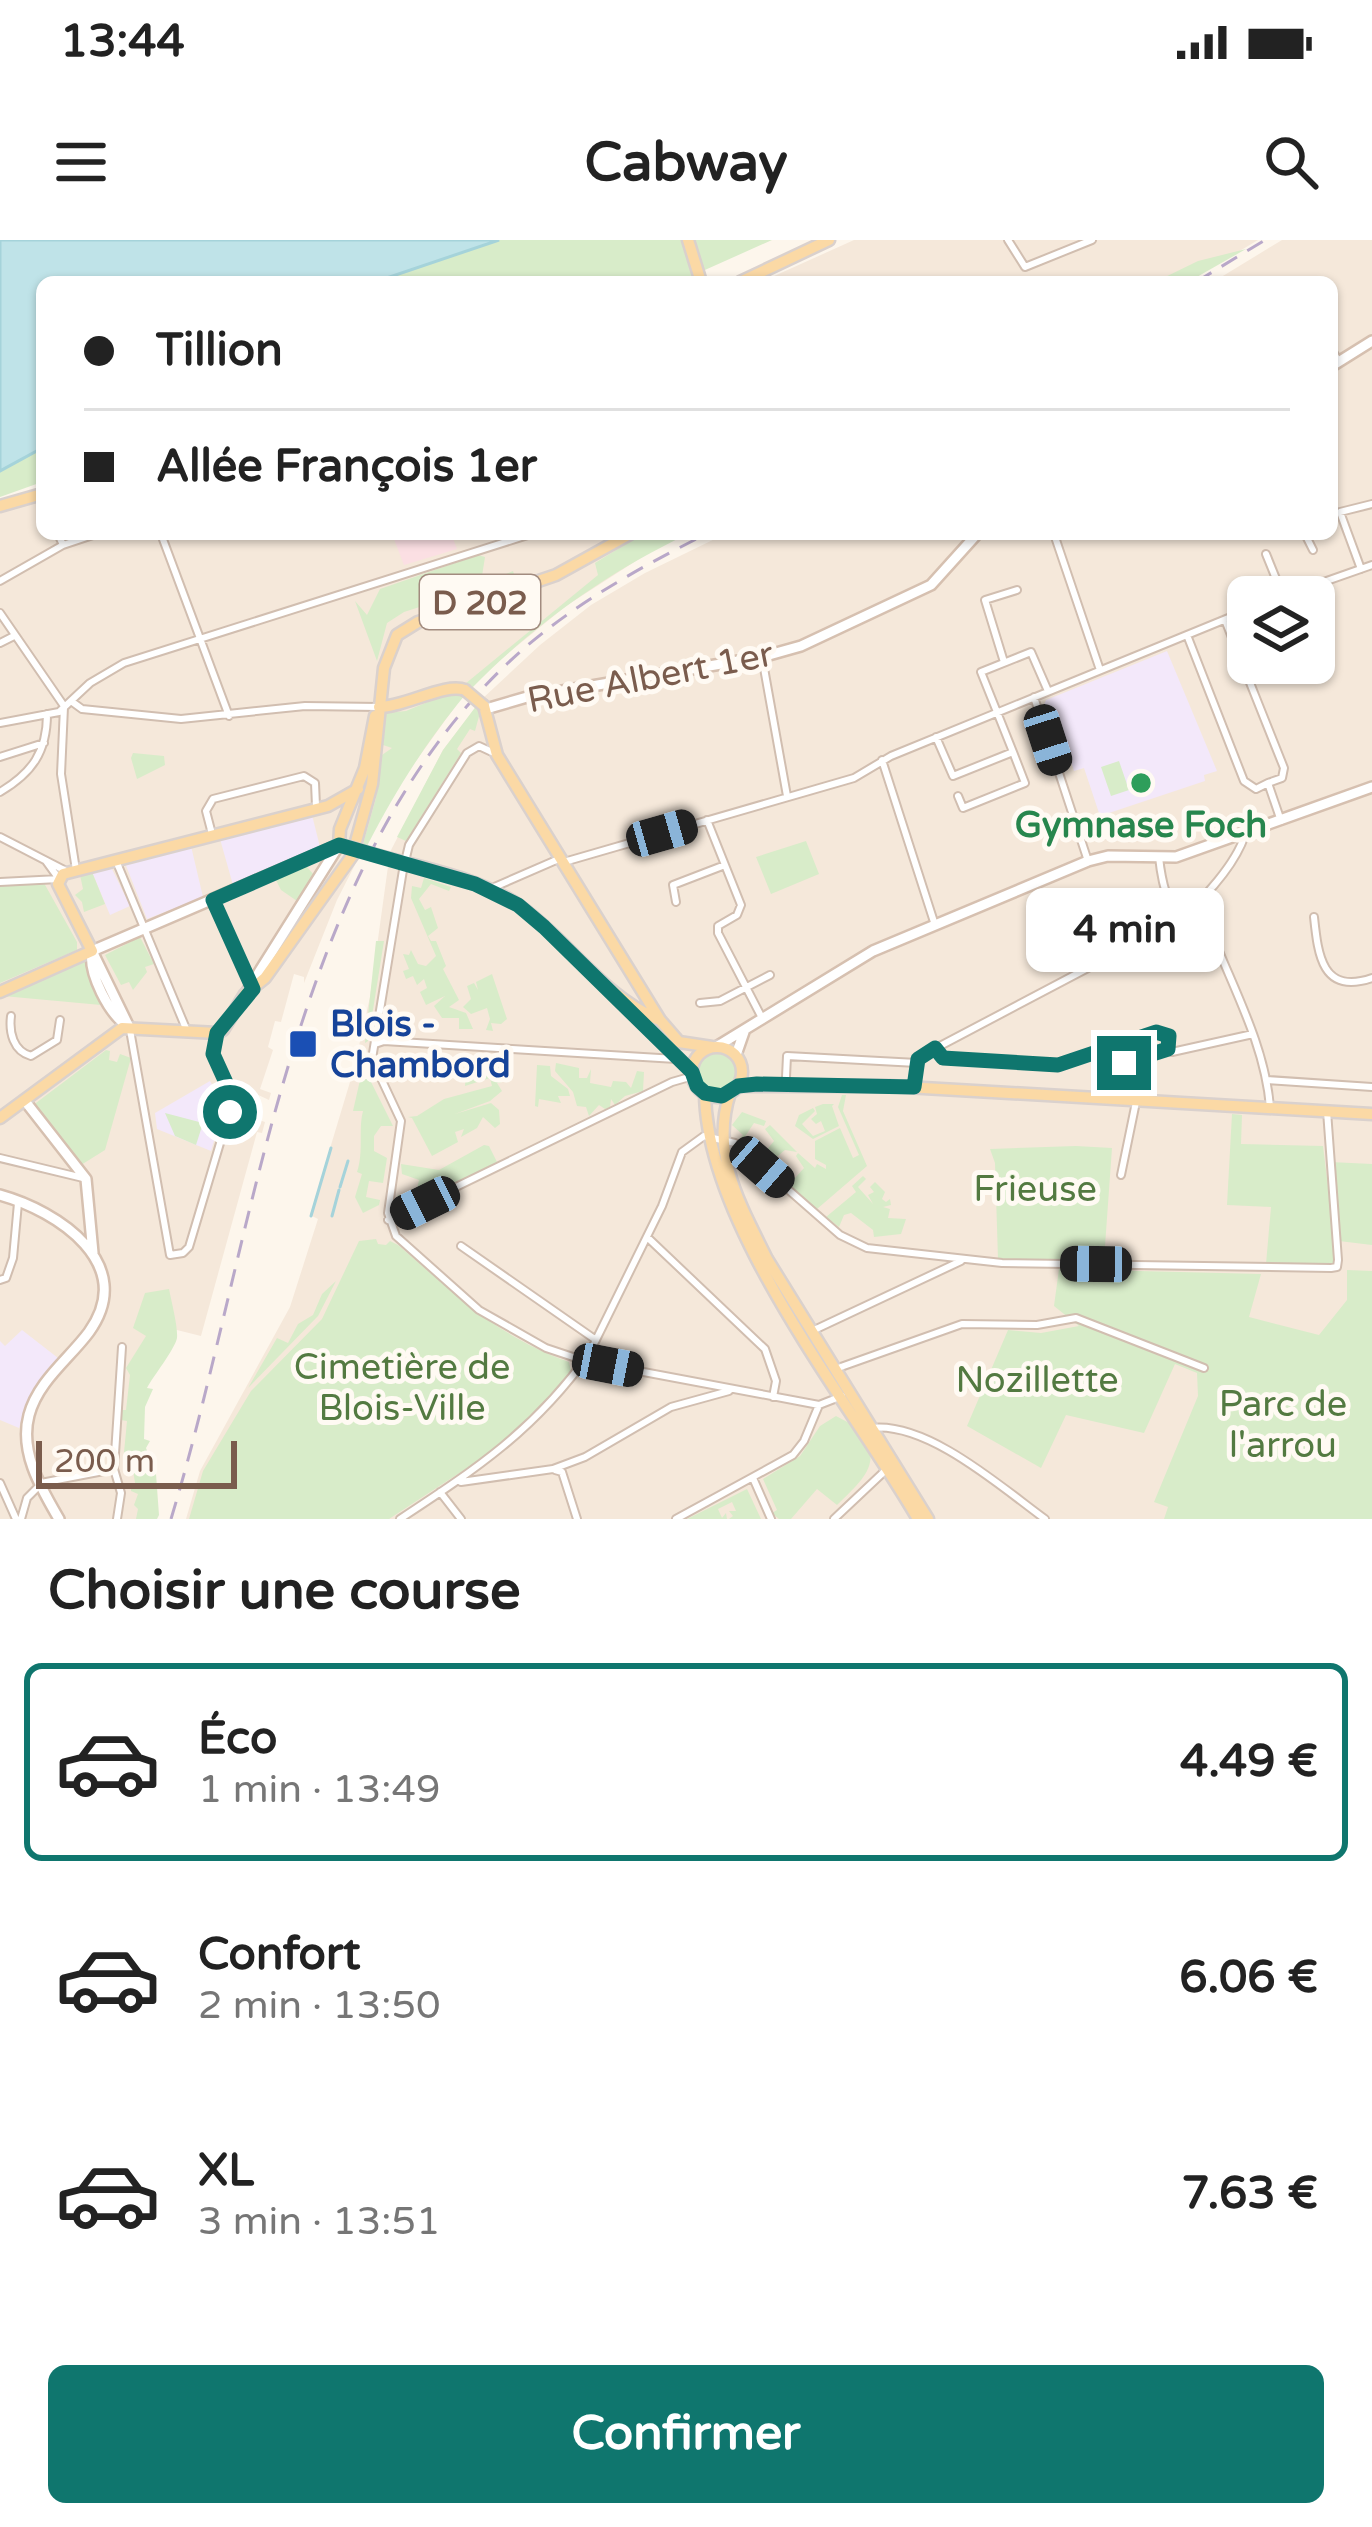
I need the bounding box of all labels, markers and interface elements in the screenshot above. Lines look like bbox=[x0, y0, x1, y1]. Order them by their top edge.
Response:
text: 13:44 bbox=[60, 15, 185, 69]
icon: menu bbox=[48, 129, 114, 195]
icon: search bbox=[1258, 129, 1324, 195]
text: Cabway bbox=[585, 130, 787, 195]
text: Tillion bbox=[156, 324, 283, 378]
text: Allée François 1er bbox=[156, 440, 537, 494]
road number: D 202 bbox=[420, 575, 540, 629]
map controls bbox=[1227, 576, 1335, 684]
button: layers bbox=[1227, 576, 1335, 684]
street label: Rue Albert 1er bbox=[524, 633, 777, 722]
car bbox=[1020, 700, 1076, 780]
marker: Gymnase Foch bbox=[1128, 770, 1154, 796]
place label: Gymnase Foch bbox=[1015, 804, 1267, 847]
car bbox=[622, 806, 702, 860]
callout: 4 min bbox=[1025, 889, 1223, 973]
text: 4 min bbox=[1073, 906, 1177, 953]
place label: Blois - Chambord bbox=[330, 1003, 511, 1087]
marker: Blois - Chambord bbox=[287, 1028, 319, 1060]
route end bbox=[1097, 1036, 1151, 1090]
route start bbox=[203, 1085, 257, 1139]
car bbox=[723, 1130, 801, 1204]
park label: Frieuse bbox=[973, 1168, 1097, 1211]
car bbox=[385, 1171, 465, 1235]
car bbox=[1060, 1245, 1132, 1283]
car bbox=[569, 1340, 647, 1390]
park label: Cimetière de Blois-Ville bbox=[294, 1346, 510, 1430]
park label: Nozillette bbox=[955, 1359, 1119, 1402]
park label: Parc de l'arrou bbox=[1219, 1383, 1347, 1467]
scale bar bbox=[36, 1435, 237, 1488]
text: 200 m bbox=[54, 1442, 155, 1481]
text: Choisir une course bbox=[48, 1558, 521, 1623]
icon: car bbox=[54, 1708, 162, 1816]
text: Éco bbox=[198, 1712, 277, 1766]
text: 4.49 € bbox=[1180, 1735, 1318, 1789]
text: 1 min · 13:49 bbox=[198, 1766, 440, 1813]
icon: car bbox=[54, 1924, 162, 2032]
text: Confort bbox=[198, 1928, 360, 1982]
text: 6.06 € bbox=[1179, 1951, 1318, 2005]
text: 2 min · 13:50 bbox=[198, 1982, 440, 2029]
icon: car bbox=[54, 2140, 162, 2248]
text: XL bbox=[198, 2144, 254, 2198]
text: 7.63 € bbox=[1181, 2167, 1318, 2221]
text: 3 min · 13:51 bbox=[198, 2198, 440, 2245]
button: Confirmer bbox=[48, 2365, 1324, 2503]

